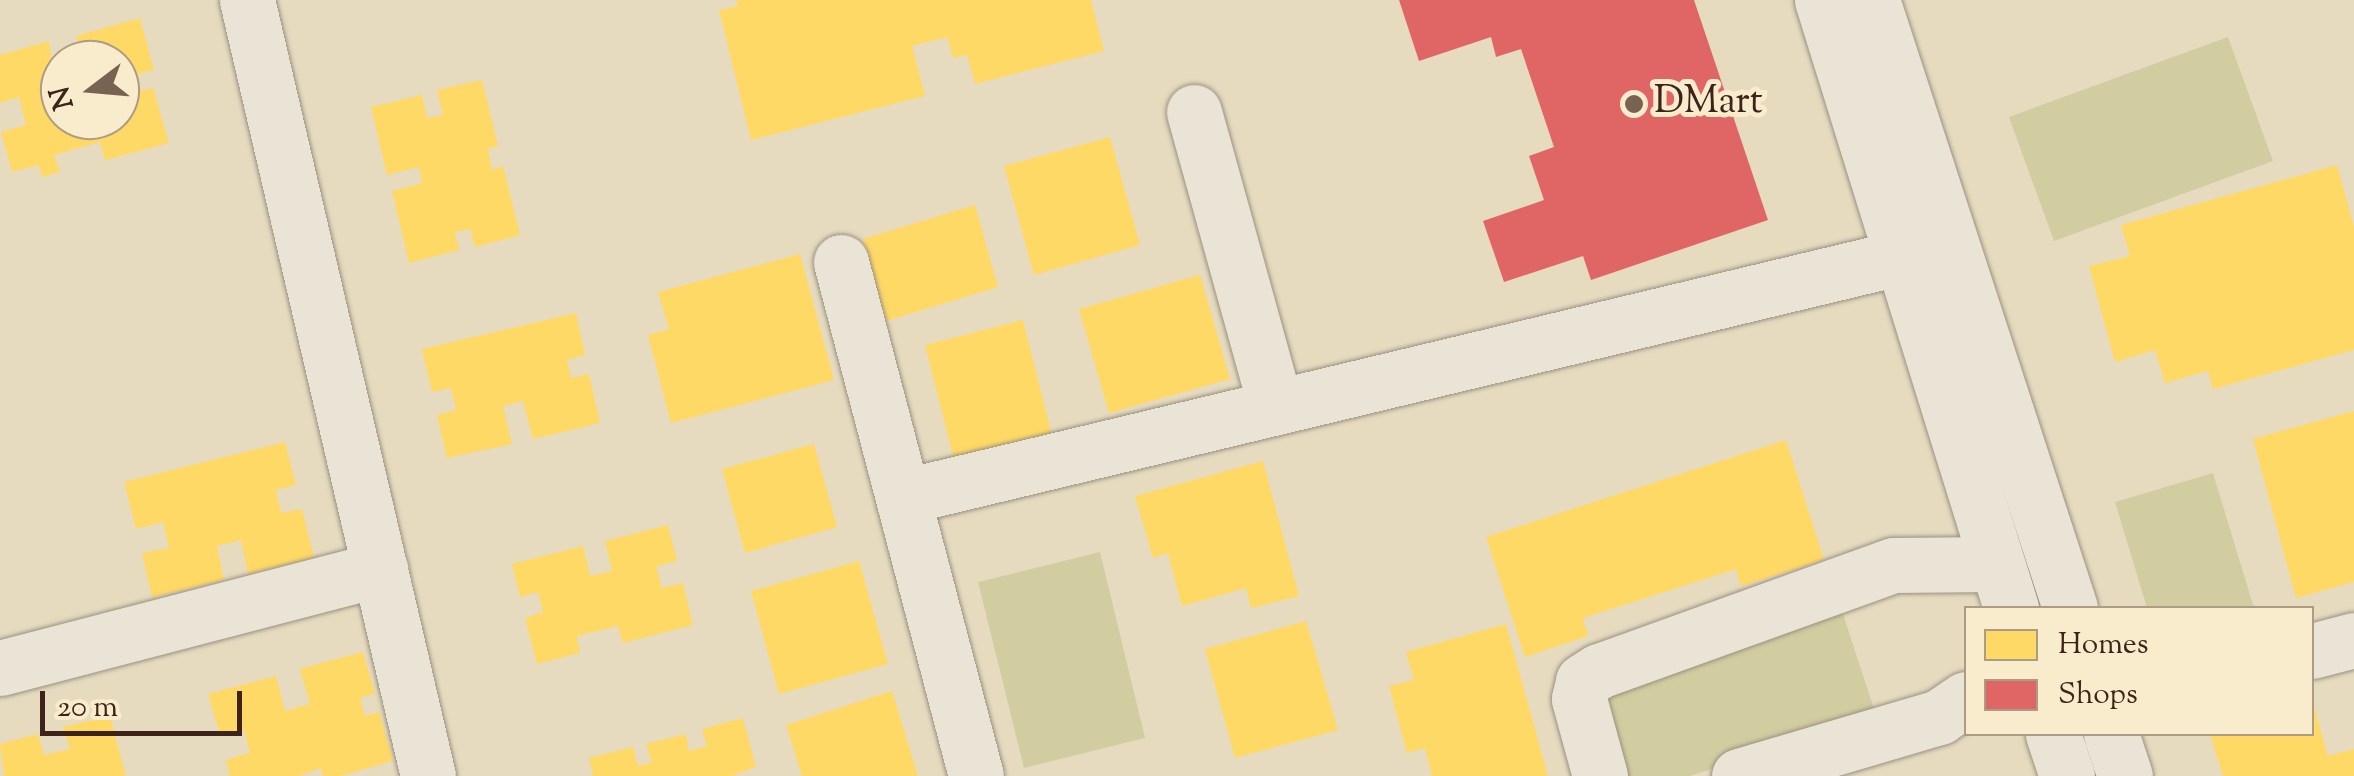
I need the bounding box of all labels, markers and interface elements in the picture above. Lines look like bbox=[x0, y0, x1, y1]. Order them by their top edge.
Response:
north arrow bbox=[40, 40, 140, 140]
text: N bbox=[41, 81, 85, 114]
place label: DMart bbox=[1654, 81, 1763, 127]
marker: DMart bbox=[1623, 93, 1645, 115]
legend bbox=[1964, 606, 2314, 736]
text: Homes bbox=[2058, 624, 2148, 667]
scale bar bbox=[45, 671, 248, 733]
text: Shops bbox=[2058, 674, 2138, 717]
text: 20 m bbox=[57, 687, 118, 730]

